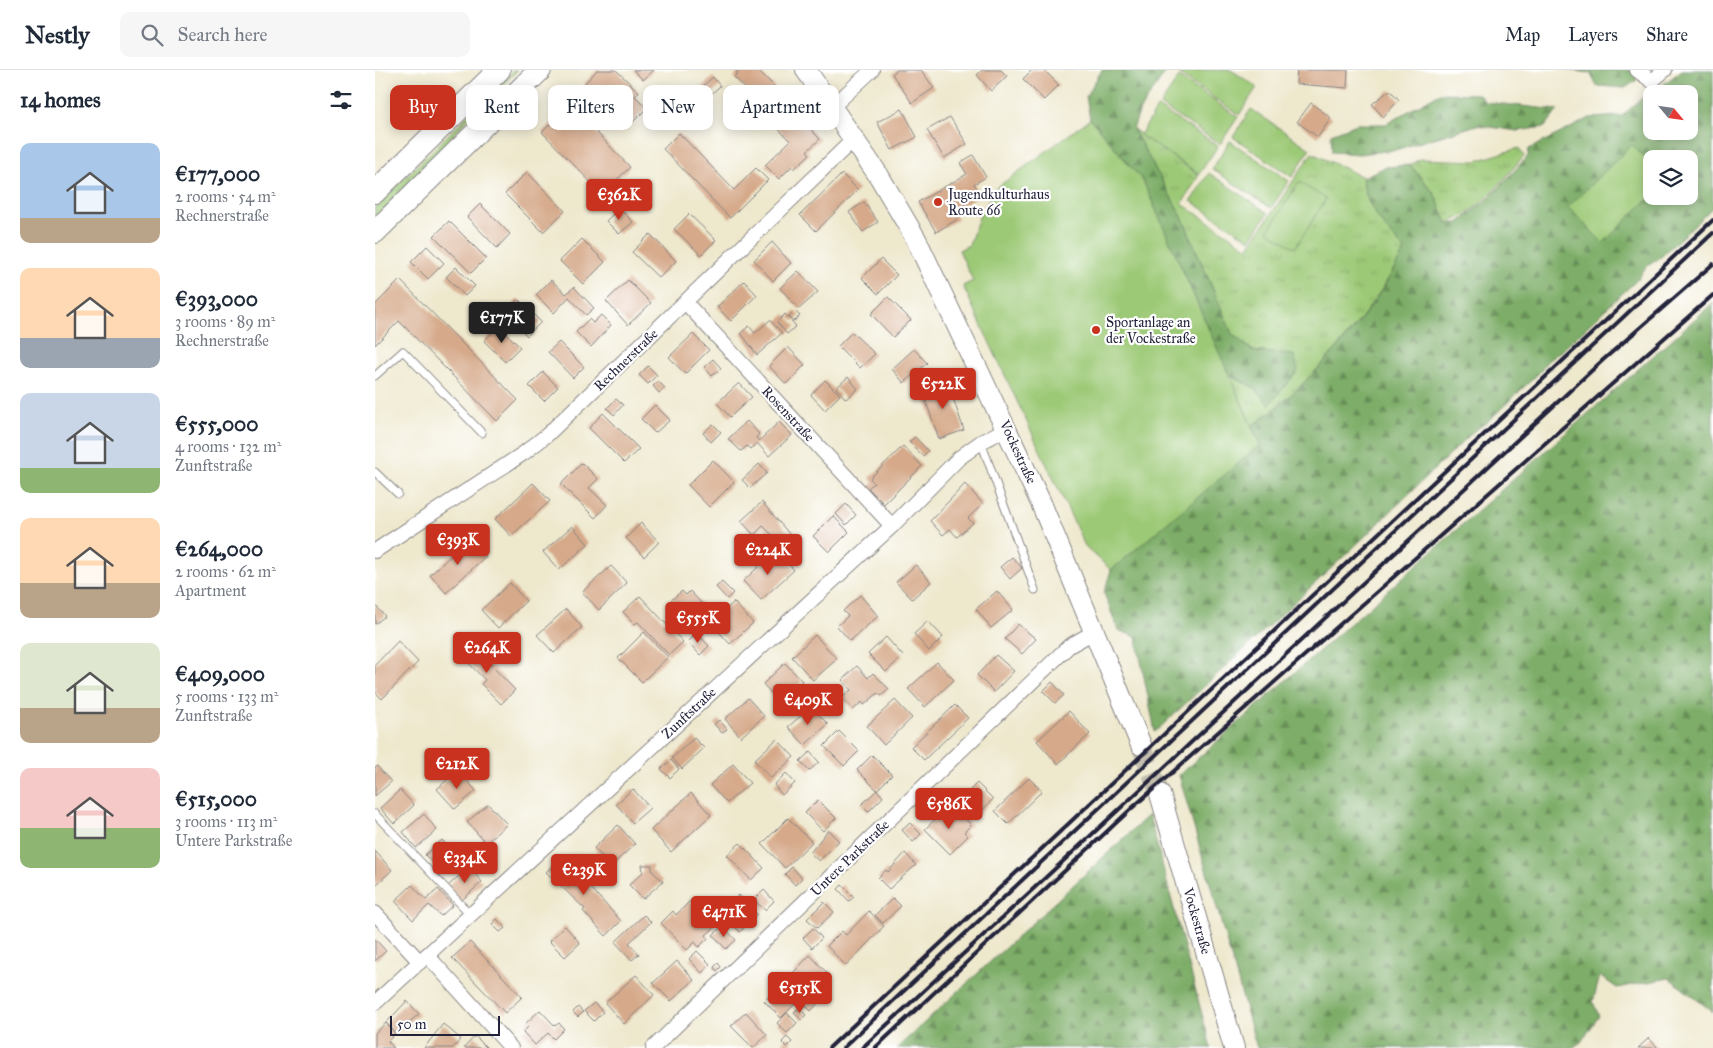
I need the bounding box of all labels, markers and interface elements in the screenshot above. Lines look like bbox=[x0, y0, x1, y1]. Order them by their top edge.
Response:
search box bbox=[120, 12, 470, 57]
text: Nestly bbox=[25, 20, 90, 50]
icon: search bbox=[138, 21, 166, 49]
text: Search here bbox=[178, 23, 267, 46]
text: Map bbox=[1505, 24, 1540, 46]
text: Layers bbox=[1568, 24, 1618, 46]
text: Share bbox=[1646, 24, 1688, 46]
chip: Buy bbox=[390, 85, 456, 130]
chip: Rent bbox=[466, 85, 538, 130]
chip: Filters bbox=[548, 85, 633, 130]
chip: New bbox=[643, 85, 713, 130]
chip: Apartment bbox=[723, 85, 839, 130]
north arrow bbox=[1643, 85, 1697, 140]
map controls bbox=[1643, 85, 1698, 205]
icon: filters bbox=[327, 86, 355, 114]
text: 14 homes bbox=[20, 87, 101, 113]
button: layers bbox=[1643, 150, 1698, 205]
text: €177,000 bbox=[175, 161, 260, 187]
icon: home bbox=[60, 163, 120, 223]
pin: €362K bbox=[584, 178, 654, 221]
text: €362K bbox=[597, 185, 641, 204]
place label: Jugendkulturhaus Route 66 bbox=[946, 186, 1049, 219]
text: 2 rooms · 54 m² bbox=[175, 187, 276, 206]
marker: Jugendkulturhaus Route 66 bbox=[932, 196, 944, 208]
text: Rechnerstraße bbox=[175, 206, 269, 225]
text: €393,000 bbox=[175, 286, 258, 312]
icon: home bbox=[60, 288, 120, 348]
pin: €177K bbox=[467, 302, 537, 344]
text: €177K bbox=[480, 308, 524, 327]
text: 3 rooms · 89 m² bbox=[175, 312, 275, 331]
place label: Sportanlage an der Vockestraße bbox=[1106, 314, 1196, 347]
marker: Sportanlage an der Vockestraße bbox=[1090, 324, 1102, 336]
street label: Rechnerstraße bbox=[591, 325, 662, 395]
text: Rechnerstraße bbox=[175, 331, 269, 350]
pin: €522K bbox=[908, 368, 978, 410]
text: €522K bbox=[921, 374, 965, 393]
street label: Rosenstraße bbox=[758, 383, 818, 445]
text: €555,000 bbox=[175, 411, 259, 437]
icon: home bbox=[60, 413, 120, 473]
street label: Vockestraße bbox=[995, 417, 1040, 487]
text: 4 rooms · 132 m² bbox=[175, 437, 281, 456]
text: Zunftstraße bbox=[175, 456, 252, 475]
pin: €393K bbox=[423, 524, 493, 566]
text: €393K bbox=[437, 530, 479, 549]
pin: €224K bbox=[733, 534, 803, 576]
text: €264,000 bbox=[175, 536, 263, 562]
icon: home bbox=[60, 538, 120, 598]
text: €224K bbox=[745, 540, 791, 559]
text: 2 rooms · 62 m² bbox=[175, 562, 276, 581]
text: Apartment bbox=[175, 581, 247, 600]
pin: €555K bbox=[663, 602, 733, 644]
text: €555K bbox=[676, 608, 720, 627]
pin: €264K bbox=[452, 632, 522, 674]
text: €264K bbox=[464, 638, 510, 657]
text: €409,000 bbox=[175, 661, 265, 687]
icon: home bbox=[60, 663, 120, 723]
street label: Zunftstraße bbox=[658, 684, 720, 742]
pin: €409K bbox=[773, 684, 843, 726]
text: 5 rooms · 133 m² bbox=[175, 687, 278, 706]
text: €409K bbox=[784, 690, 832, 709]
text: Zunftstraße bbox=[175, 706, 252, 725]
pin: €212K bbox=[422, 748, 492, 790]
text: €212K bbox=[435, 754, 479, 773]
text: €515,000 bbox=[175, 786, 257, 812]
icon: home bbox=[60, 788, 120, 848]
pin: €586K bbox=[914, 788, 984, 830]
text: €586K bbox=[926, 794, 972, 813]
text: 3 rooms · 113 m² bbox=[175, 812, 277, 831]
street label: Untere Parkstraße bbox=[807, 816, 893, 900]
text: Untere Parkstraße bbox=[175, 831, 292, 850]
pin: €334K bbox=[430, 842, 500, 884]
text: €334K bbox=[444, 848, 486, 867]
pin: €239K bbox=[549, 854, 619, 896]
text: €239K bbox=[562, 860, 606, 879]
street label: Vockestraße bbox=[1179, 885, 1215, 956]
pin: €471K bbox=[689, 896, 759, 938]
text: €471K bbox=[702, 902, 746, 921]
pin: €515K bbox=[765, 972, 835, 1014]
text: €515K bbox=[779, 978, 821, 997]
scale bar bbox=[390, 1013, 500, 1036]
text: 50 m bbox=[397, 1016, 426, 1033]

